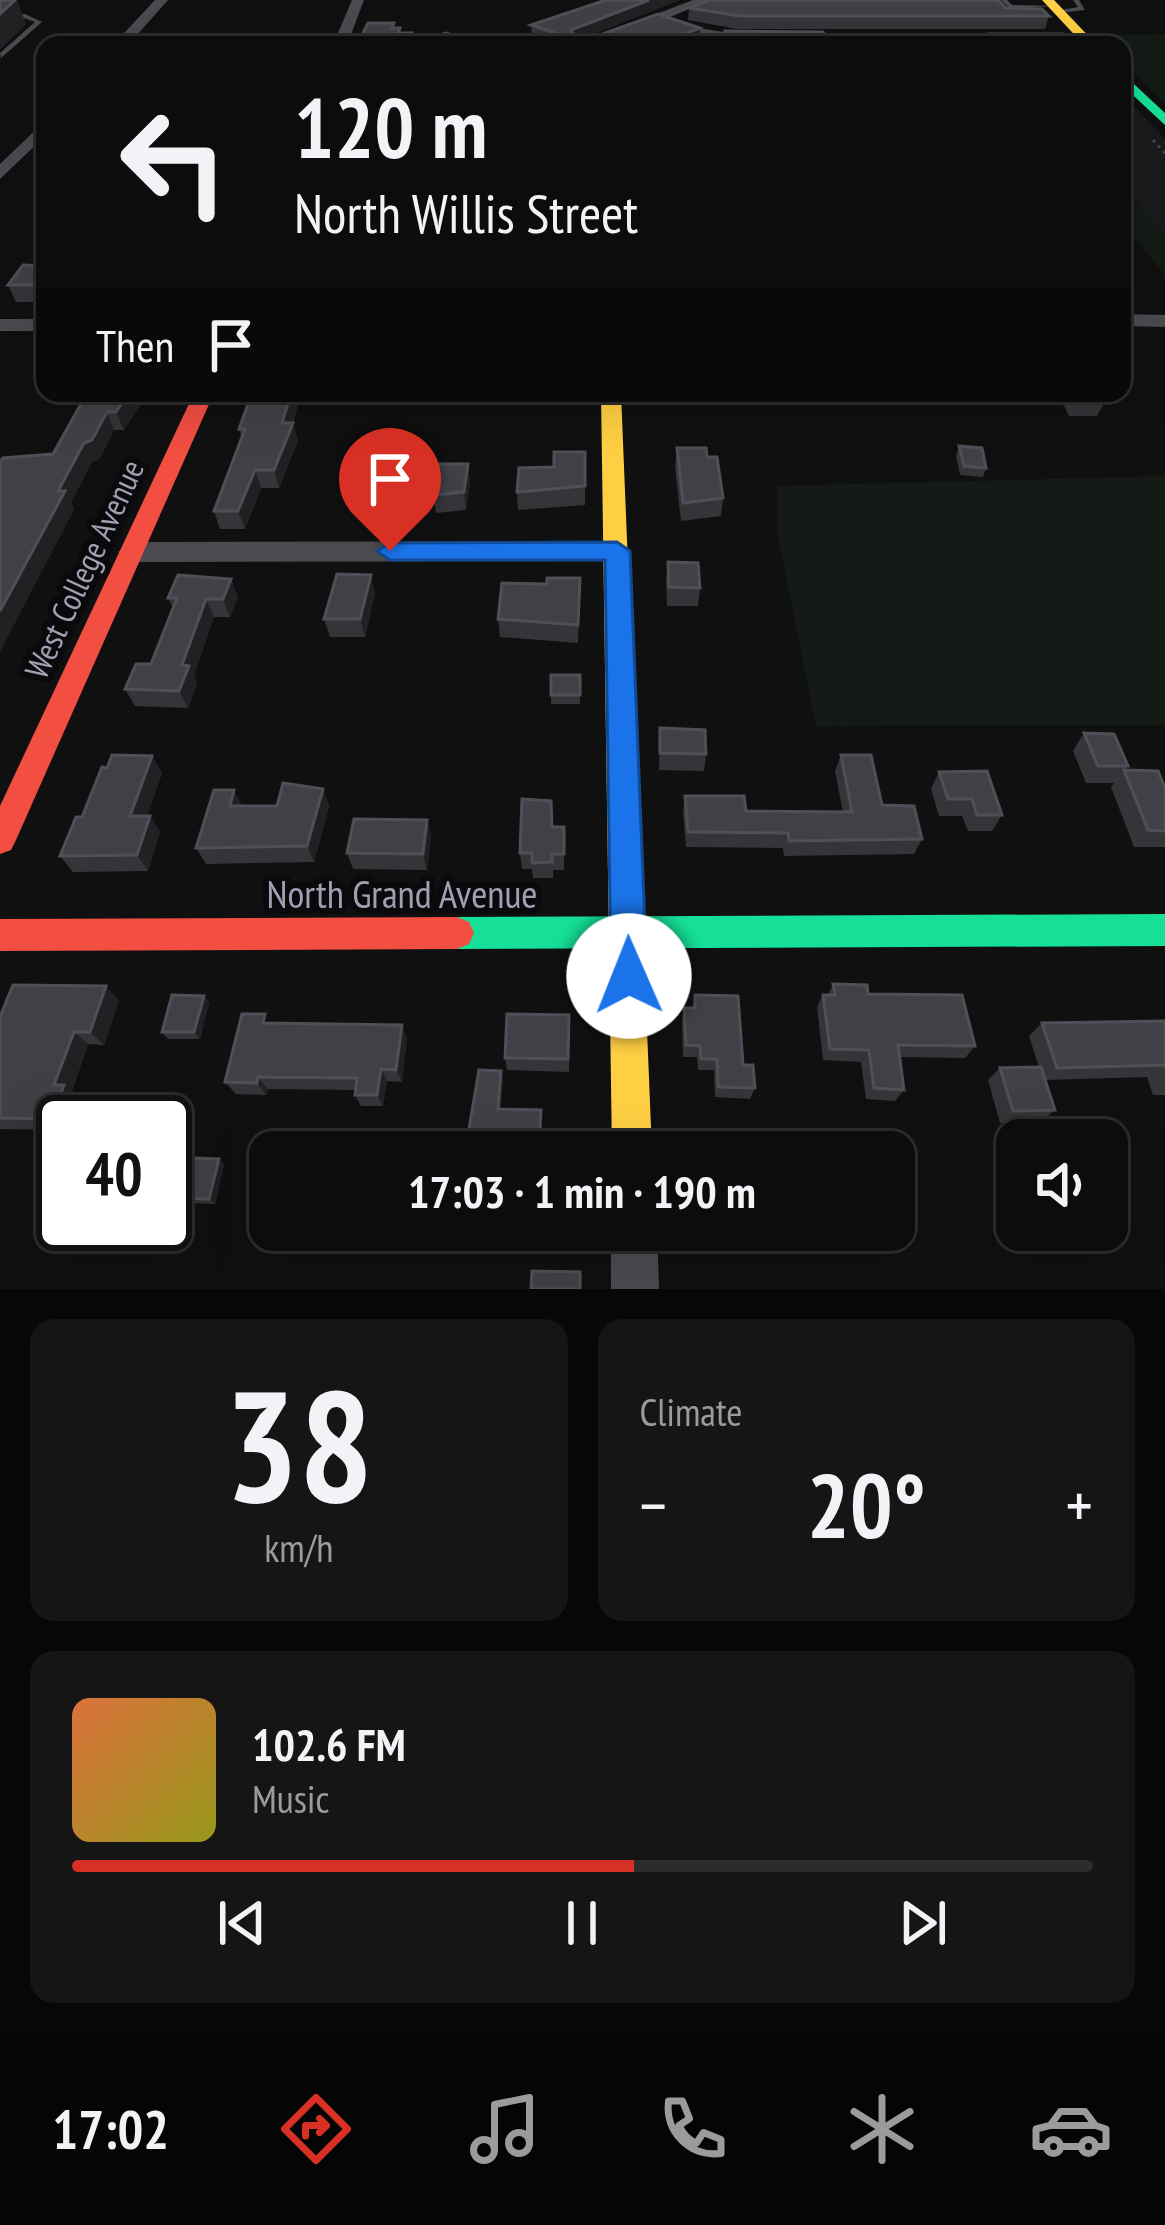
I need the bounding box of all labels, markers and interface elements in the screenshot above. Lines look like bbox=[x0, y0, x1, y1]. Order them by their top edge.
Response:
text: 120 m bbox=[294, 72, 487, 181]
icon: left bbox=[96, 84, 252, 240]
text: North Willis Street bbox=[294, 178, 638, 248]
icon: arrive bbox=[198, 312, 264, 378]
text: Then bbox=[96, 316, 174, 374]
pin bbox=[339, 428, 441, 551]
icon: arrive bbox=[357, 446, 423, 512]
street label: West College Avenue bbox=[14, 453, 153, 685]
street label: North Grand Avenue bbox=[267, 868, 537, 919]
position arrow bbox=[566, 913, 692, 1039]
speed limit sign: 40 bbox=[36, 1095, 192, 1251]
map controls bbox=[996, 1119, 1128, 1251]
button: sound bbox=[996, 1119, 1128, 1251]
text: 17:03 · 1 min · 190 m bbox=[408, 1162, 756, 1220]
text: 38 bbox=[224, 1343, 373, 1545]
text: Climate bbox=[640, 1386, 742, 1437]
text: 20° bbox=[807, 1446, 926, 1563]
text: − bbox=[640, 1462, 667, 1547]
text: + bbox=[1066, 1462, 1093, 1547]
text: km/h bbox=[264, 1522, 333, 1573]
text: 102.6 FM bbox=[252, 1715, 406, 1773]
text: Music bbox=[252, 1773, 329, 1824]
icon: previous bbox=[209, 1890, 275, 1956]
icon: pause bbox=[549, 1890, 615, 1956]
icon: next bbox=[890, 1890, 956, 1956]
icon: directions bbox=[274, 2087, 358, 2171]
icon: music bbox=[463, 2087, 547, 2171]
icon: phone bbox=[651, 2087, 735, 2171]
icon: climate bbox=[840, 2087, 924, 2171]
icon: car bbox=[1029, 2087, 1113, 2171]
text: 17:02 bbox=[52, 2094, 169, 2164]

